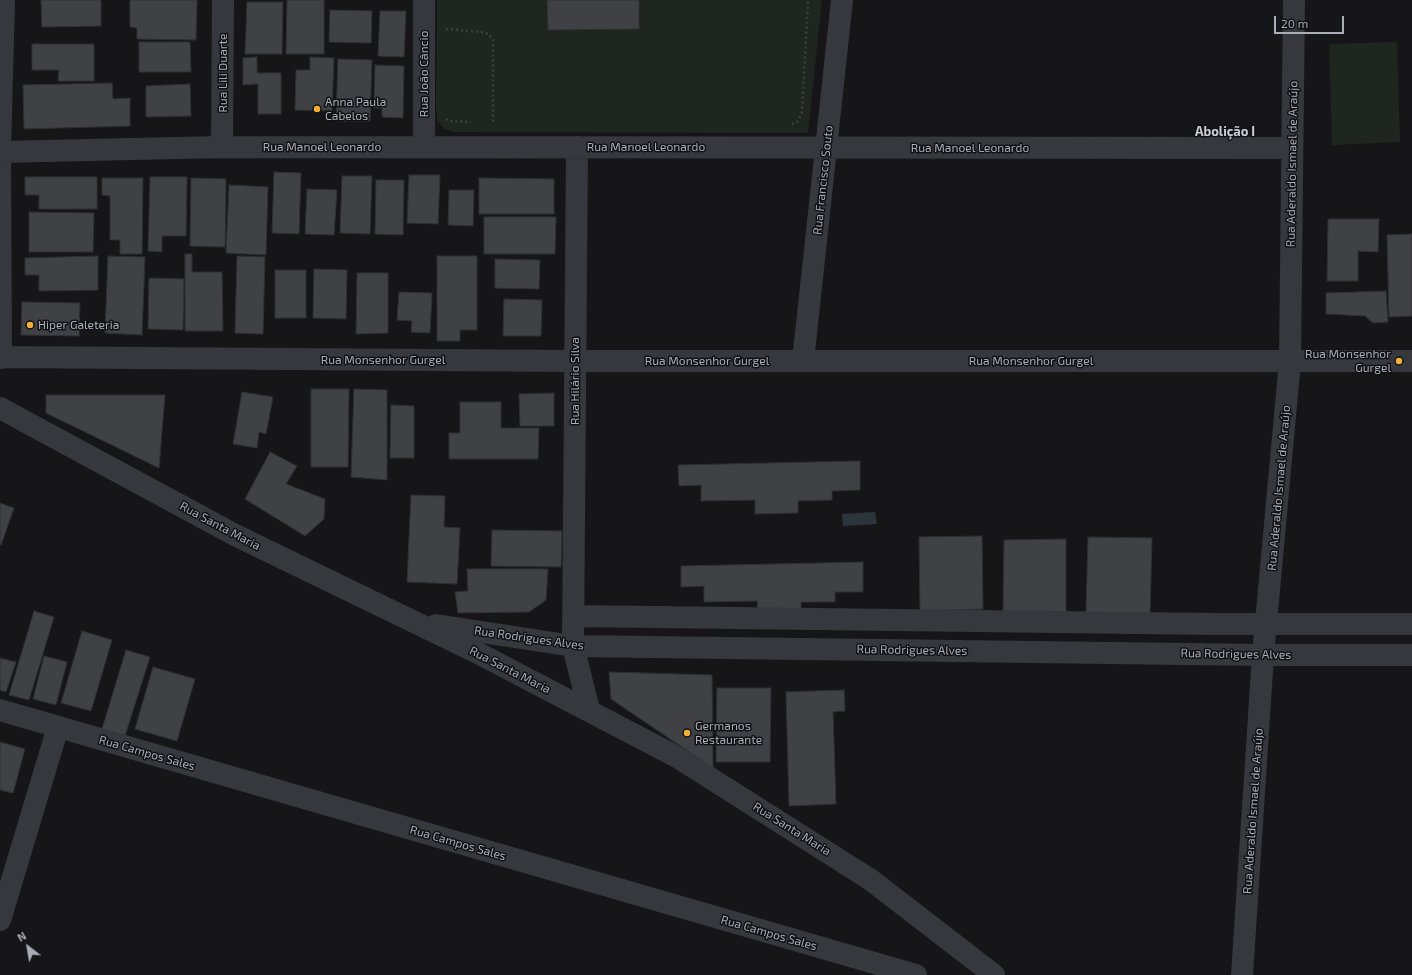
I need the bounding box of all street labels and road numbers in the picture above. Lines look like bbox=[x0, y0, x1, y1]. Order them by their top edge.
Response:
street label: Rua João Câncio bbox=[417, 31, 431, 117]
street label: Rua Lili Duarte bbox=[216, 33, 230, 113]
street label: Rua Aderaldo Ismael de Araújo bbox=[1283, 81, 1301, 247]
street label: Rua Francisco Souto bbox=[810, 124, 836, 236]
street label: Rua Manoel Leonardo bbox=[263, 140, 381, 154]
street label: Rua Manoel Leonardo bbox=[587, 140, 705, 154]
street label: Rua Manoel Leonardo bbox=[911, 141, 1029, 155]
street label: Rua Hilário Silva bbox=[568, 337, 582, 425]
street label: Rua Monsenhor Gurgel bbox=[321, 353, 445, 367]
street label: Rua Monsenhor Gurgel bbox=[645, 354, 769, 368]
street label: Rua Monsenhor Gurgel bbox=[969, 354, 1093, 368]
street label: Rua Aderaldo Ismael de Araújo bbox=[1265, 405, 1293, 571]
street label: Rua Santa Maria bbox=[177, 499, 263, 553]
street label: Rua Rodrigues Alves bbox=[473, 623, 585, 653]
street label: Rua Rodrigues Alves bbox=[857, 642, 967, 658]
street label: Rua Santa Maria bbox=[467, 643, 553, 697]
street label: Rua Rodrigues Alves bbox=[1181, 646, 1291, 662]
street label: Rua Aderaldo Ismael de Araújo bbox=[1240, 728, 1266, 894]
street label: Rua Campos Sales bbox=[97, 732, 197, 774]
street label: Rua Santa Maria bbox=[750, 799, 834, 859]
street label: Rua Campos Sales bbox=[408, 822, 508, 864]
street label: Rua Campos Sales bbox=[719, 912, 819, 954]

